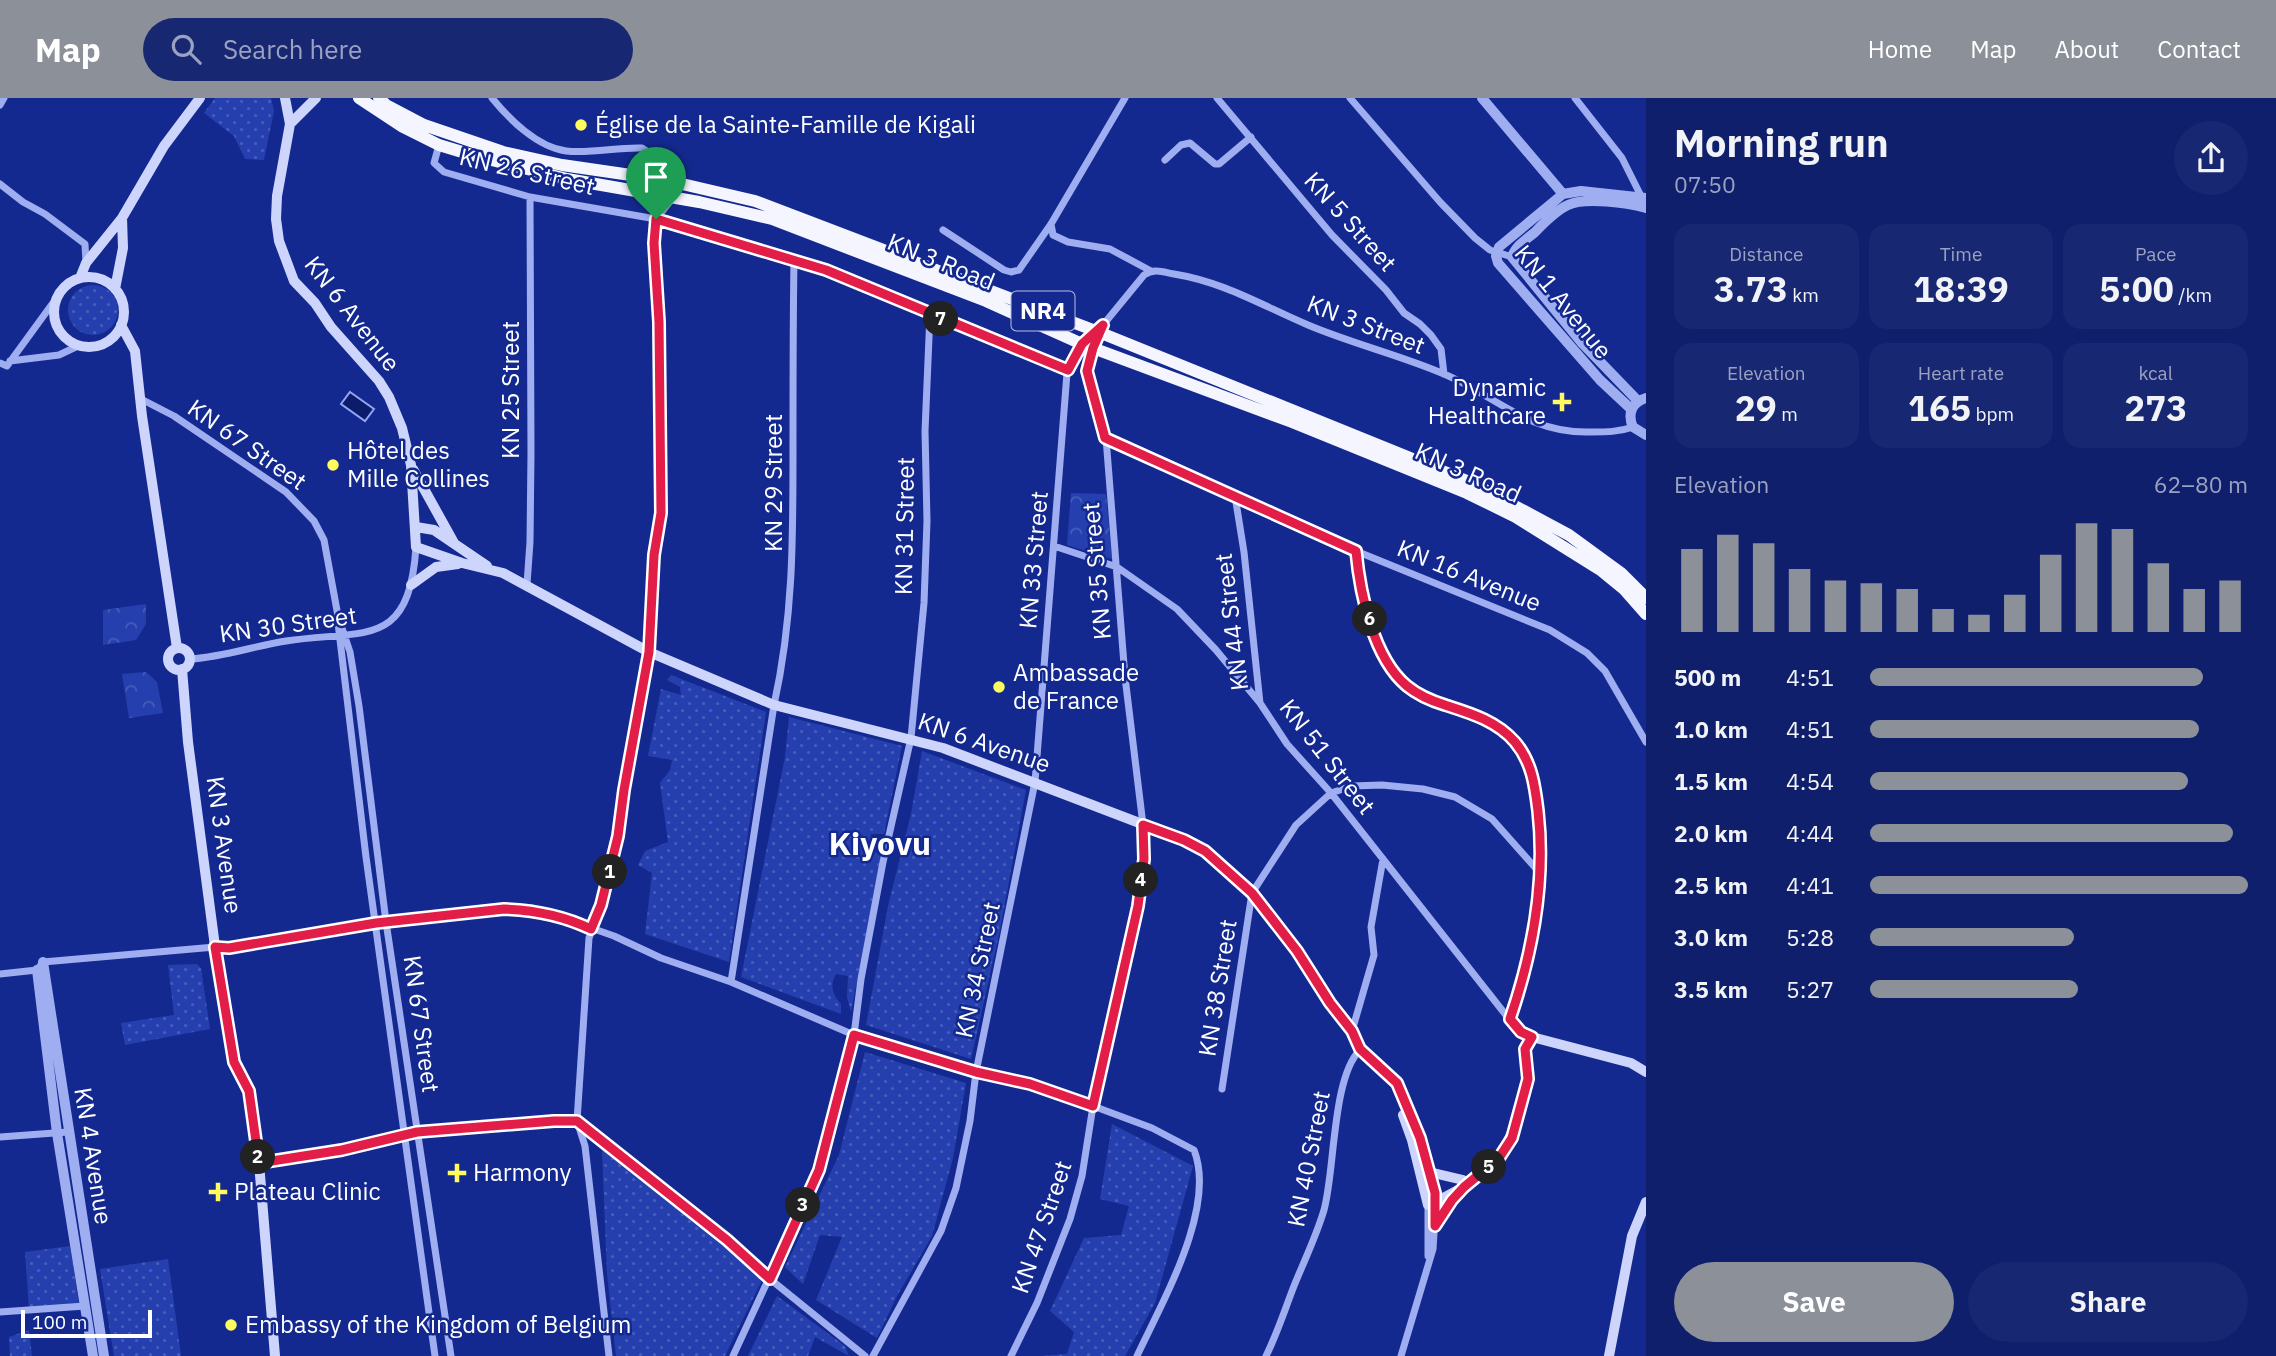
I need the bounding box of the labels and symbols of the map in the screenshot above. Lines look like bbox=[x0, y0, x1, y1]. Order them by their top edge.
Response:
place label: Église de la Sainte-Famille de Kigali bbox=[595, 108, 976, 140]
marker: Église de la Sainte-Famille de Kigali bbox=[573, 117, 589, 133]
street label: KN 26 Street bbox=[456, 140, 598, 202]
pin bbox=[626, 147, 686, 219]
street label: KN 5 Street bbox=[1297, 165, 1404, 278]
street label: KN 3 Road bbox=[883, 225, 1000, 297]
street label: KN 1 Avenue bbox=[1508, 238, 1620, 365]
street label: KN 6 Avenue bbox=[298, 249, 408, 378]
street label: KN 3 Street bbox=[1303, 287, 1430, 361]
road number: NR4 bbox=[1012, 292, 1074, 330]
pin: 7 bbox=[923, 302, 958, 336]
street label: KN 25 Street bbox=[494, 321, 526, 459]
place label: Dynamic Healthcare bbox=[1428, 371, 1546, 431]
street label: KN 67 Street bbox=[182, 391, 313, 497]
marker: Dynamic Healthcare bbox=[1552, 392, 1572, 412]
street label: KN 29 Street bbox=[757, 414, 789, 552]
place label: Hôtel des Mille Collines bbox=[347, 434, 490, 494]
street label: KN 3 Road bbox=[1410, 434, 1527, 510]
marker: Hôtel des Mille Collines bbox=[325, 457, 341, 473]
street label: KN 31 Street bbox=[887, 457, 921, 595]
street label: KN 33 Street bbox=[1011, 490, 1055, 630]
street label: KN 35 Street bbox=[1074, 501, 1118, 641]
street label: KN 16 Avenue bbox=[1393, 532, 1546, 618]
street label: KN 44 Street bbox=[1207, 552, 1255, 693]
street label: KN 30 Street bbox=[217, 599, 358, 649]
pin: 6 bbox=[1352, 602, 1388, 636]
place label: Ambassade de France bbox=[1013, 656, 1139, 716]
marker: Ambassade de France bbox=[991, 679, 1007, 695]
street label: KN 51 Street bbox=[1273, 692, 1383, 821]
street label: KN 6 Avenue bbox=[914, 704, 1055, 780]
street label: KN 3 Avenue bbox=[200, 774, 250, 915]
district label: Kiyovu bbox=[829, 822, 931, 864]
pin: 1 bbox=[592, 854, 628, 890]
pin: 4 bbox=[1124, 862, 1158, 898]
street label: KN 34 Street bbox=[947, 899, 1007, 1041]
street label: KN 38 Street bbox=[1190, 917, 1244, 1059]
street label: KN 67 Street bbox=[397, 953, 447, 1094]
street label: KN 4 Avenue bbox=[67, 1085, 121, 1227]
street label: KN 40 Street bbox=[1279, 1088, 1337, 1230]
pin: 2 bbox=[240, 1140, 276, 1174]
pin: 5 bbox=[1472, 1150, 1506, 1184]
place label: Harmony bbox=[473, 1156, 571, 1188]
street label: KN 47 Street bbox=[1003, 1156, 1079, 1297]
marker: Harmony bbox=[447, 1163, 467, 1183]
place label: Plateau Clinic bbox=[234, 1175, 381, 1207]
marker: Plateau Clinic bbox=[208, 1182, 228, 1202]
pin: 3 bbox=[786, 1188, 820, 1222]
scale bar bbox=[21, 1307, 152, 1339]
place label: Embassy of the Kingdom of Belgium bbox=[245, 1308, 631, 1340]
marker: Embassy of the Kingdom of Belgium bbox=[223, 1317, 239, 1333]

